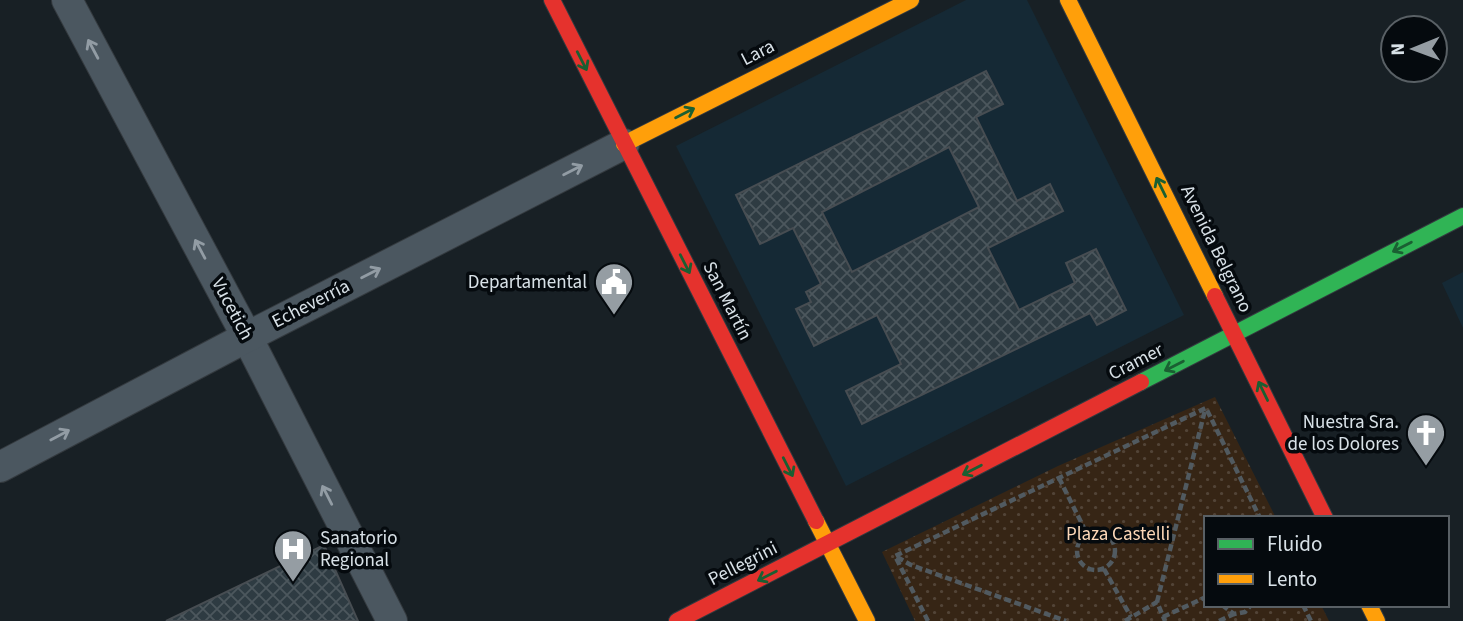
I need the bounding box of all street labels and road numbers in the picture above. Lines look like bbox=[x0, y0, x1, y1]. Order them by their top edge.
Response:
street label: Lara bbox=[736, 33, 780, 73]
street label: Avenida Belgrano bbox=[1173, 181, 1259, 317]
street label: San Martín bbox=[696, 257, 758, 345]
street label: Vucetich bbox=[204, 273, 260, 345]
street label: Echeverría bbox=[267, 273, 355, 335]
street label: Cramer bbox=[1104, 337, 1168, 387]
street label: Pellegrini bbox=[704, 535, 782, 593]

